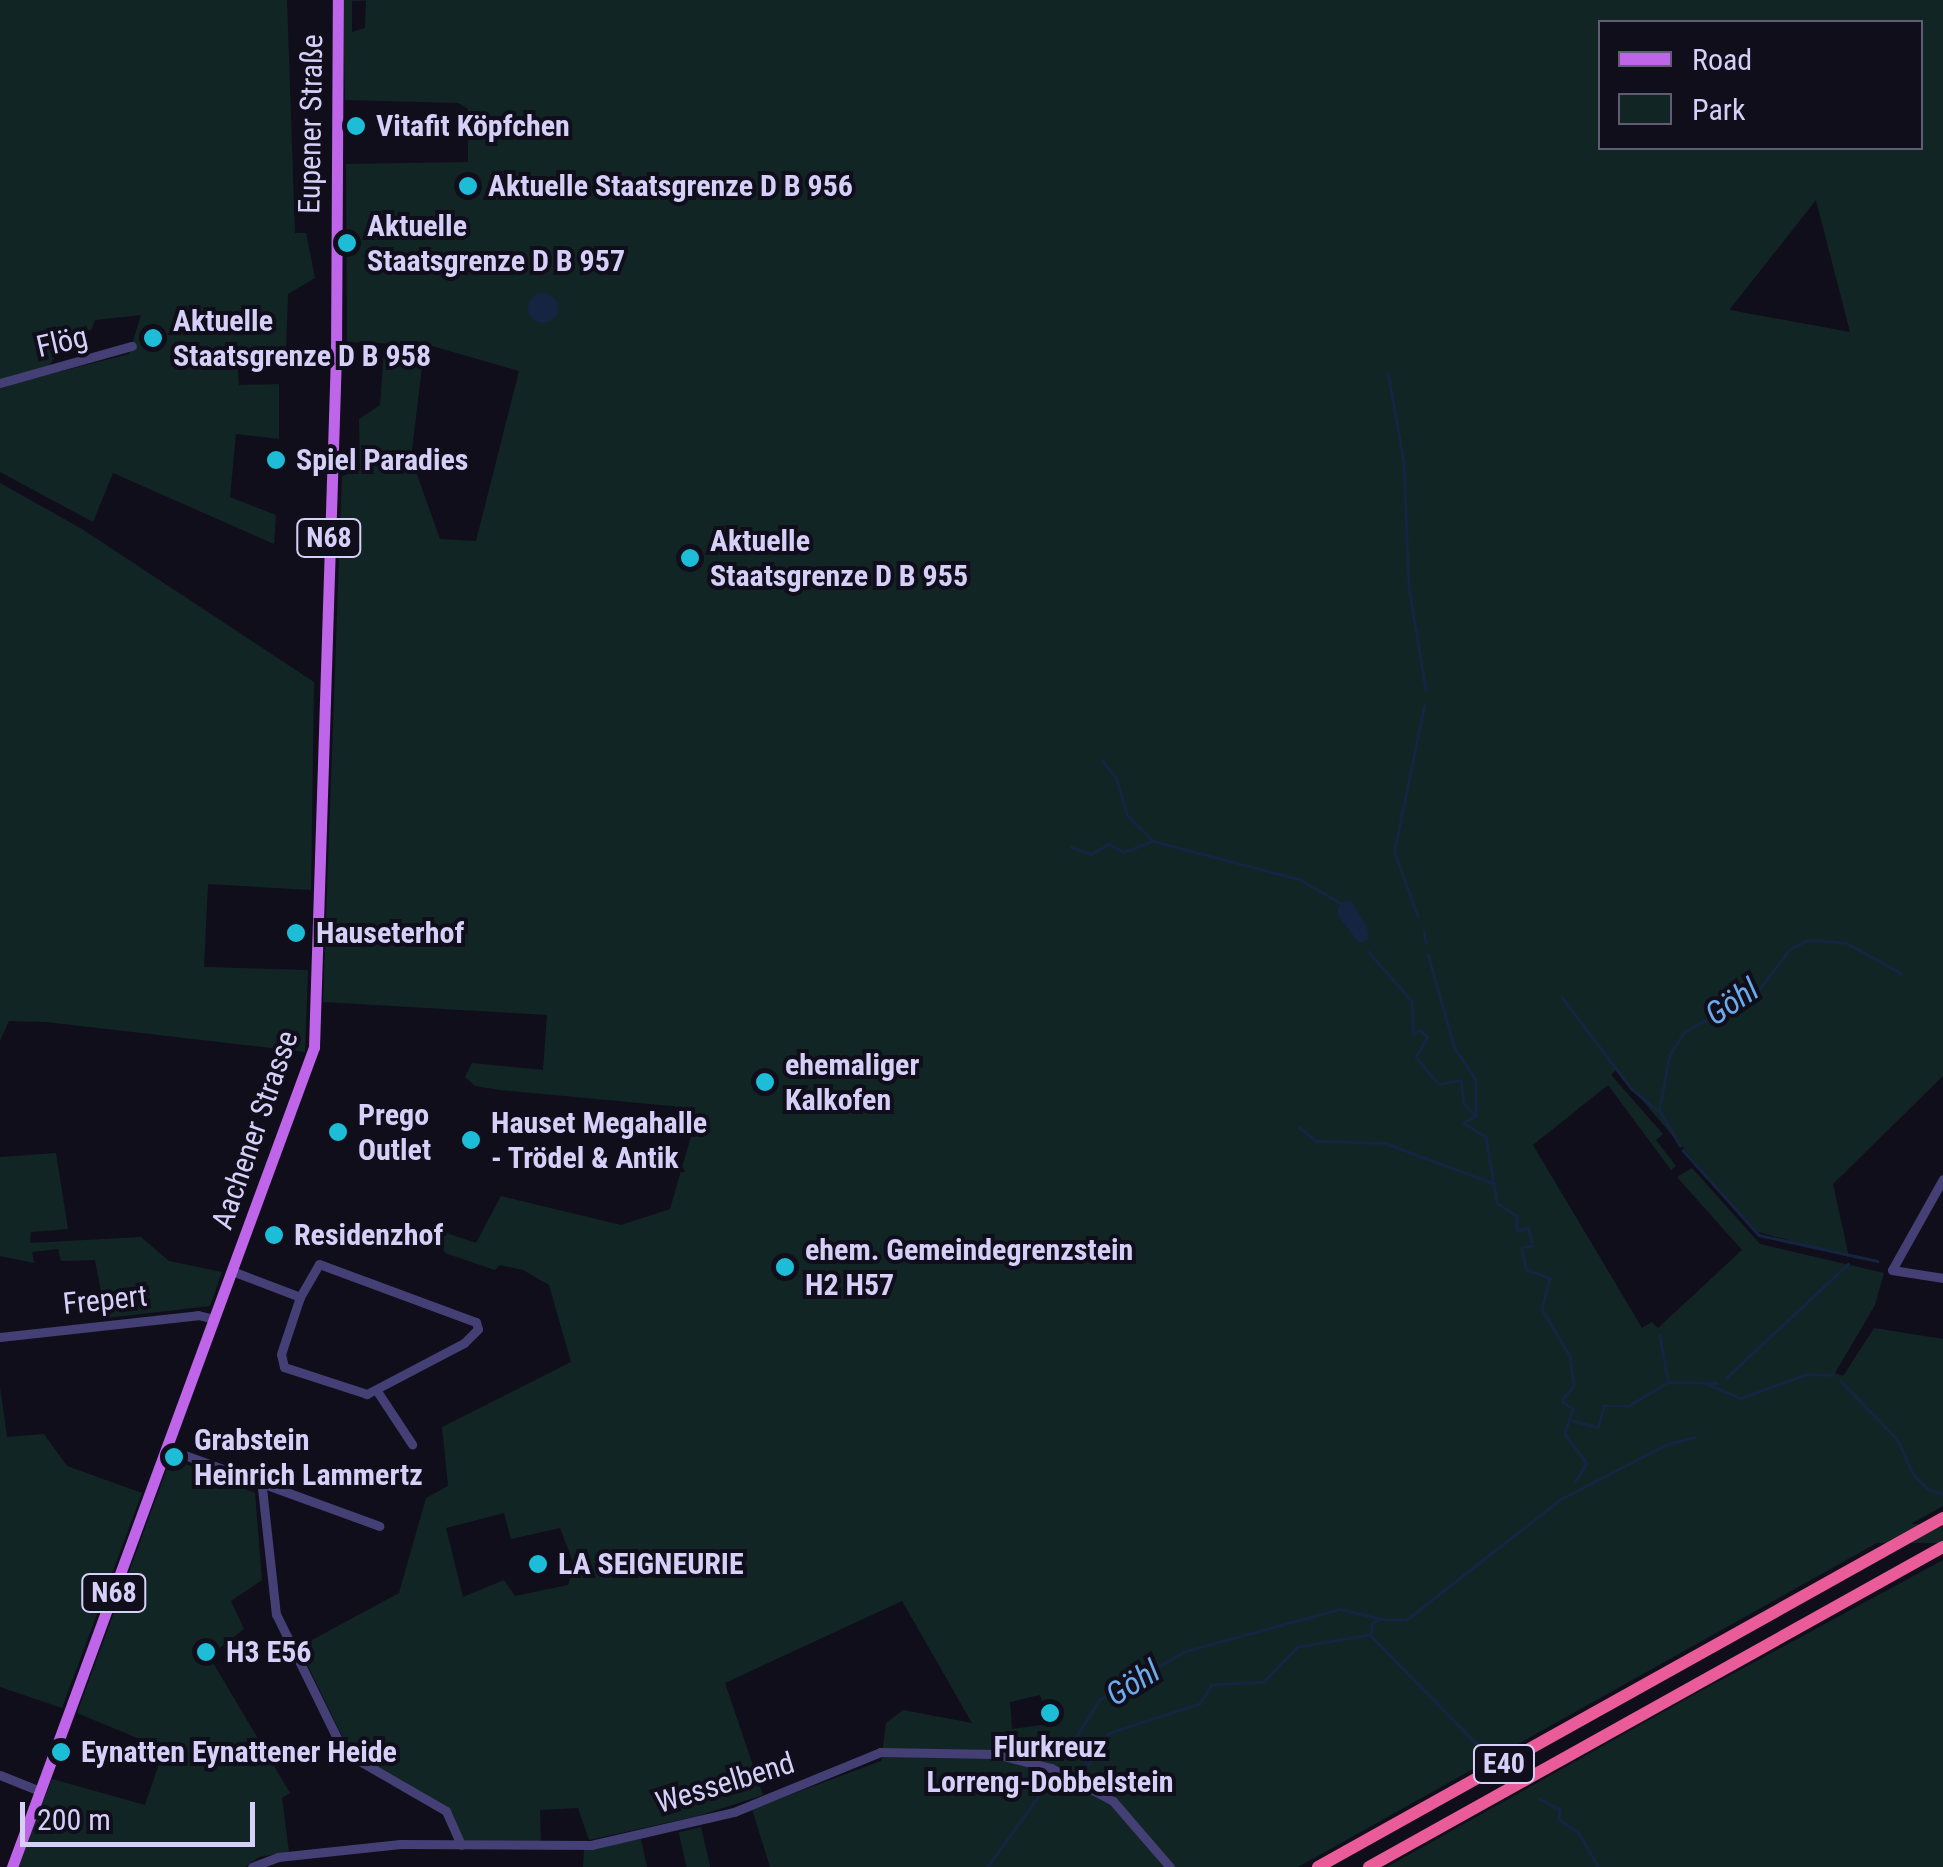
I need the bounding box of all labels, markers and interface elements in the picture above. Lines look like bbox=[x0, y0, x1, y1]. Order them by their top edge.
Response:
legend bbox=[1598, 20, 1923, 150]
street label: Eupener Straße bbox=[291, 34, 331, 214]
text: Road bbox=[1692, 42, 1752, 77]
text: Park bbox=[1692, 92, 1746, 127]
place label: Vitafit Köpfchen bbox=[376, 108, 570, 144]
marker: Vitafit Köpfchen bbox=[345, 115, 367, 137]
place label: Aktuelle Staatsgrenze D B 956 bbox=[488, 168, 853, 204]
marker: Aktuelle Staatsgrenze D B 956 bbox=[457, 175, 479, 197]
place label: Aktuelle Staatsgrenze D B 957 bbox=[367, 208, 625, 278]
marker: Aktuelle Staatsgrenze D B 957 bbox=[336, 232, 358, 254]
place label: Aktuelle Staatsgrenze D B 958 bbox=[173, 303, 431, 374]
street label: Flög bbox=[33, 319, 91, 365]
marker: Aktuelle Staatsgrenze D B 958 bbox=[142, 327, 164, 349]
place label: Spiel Paradies bbox=[296, 442, 468, 478]
marker: Spiel Paradies bbox=[265, 449, 287, 471]
road number: N68 bbox=[294, 515, 364, 561]
place label: Aktuelle Staatsgrenze D B 955 bbox=[710, 523, 968, 594]
marker: Aktuelle Staatsgrenze D B 955 bbox=[679, 547, 701, 569]
place label: Hauseterhof bbox=[316, 915, 464, 951]
marker: Hauseterhof bbox=[285, 922, 307, 944]
water label: Göhl bbox=[1698, 970, 1766, 1034]
street label: Aachener Strasse bbox=[204, 1026, 306, 1234]
place label: ehemaliger Kalkofen bbox=[785, 1047, 919, 1118]
marker: ehemaliger Kalkofen bbox=[754, 1071, 776, 1093]
place label: Prego Outlet bbox=[358, 1097, 431, 1168]
place label: Hauset Megahalle - Trödel & Antik bbox=[491, 1105, 707, 1176]
marker: Prego Outlet bbox=[327, 1121, 349, 1143]
marker: Hauset Megahalle - Trödel & Antik bbox=[460, 1129, 482, 1151]
place label: Residenzhof bbox=[294, 1217, 443, 1253]
marker: Residenzhof bbox=[263, 1224, 285, 1246]
place label: ehem. Gemeindegrenzstein H2 H57 bbox=[805, 1232, 1133, 1302]
marker: ehem. Gemeindegrenzstein H2 H57 bbox=[774, 1256, 796, 1278]
street label: Frepert bbox=[61, 1278, 149, 1322]
place label: Grabstein Heinrich Lammertz bbox=[194, 1422, 423, 1492]
marker: Grabstein Heinrich Lammertz bbox=[163, 1446, 185, 1468]
place label: LA SEIGNEURIE bbox=[558, 1546, 744, 1582]
marker: LA SEIGNEURIE bbox=[527, 1553, 549, 1575]
road number: N68 bbox=[79, 1570, 149, 1616]
place label: H3 E56 bbox=[226, 1634, 312, 1670]
marker: H3 E56 bbox=[195, 1641, 217, 1663]
water label: Göhl bbox=[1099, 1652, 1167, 1714]
marker: Flurkreuz Lorreng-Dobbelstein bbox=[1039, 1702, 1061, 1724]
place label: Flurkreuz Lorreng-Dobbelstein bbox=[927, 1729, 1173, 1800]
place label: Eynatten Eynattener Heide bbox=[81, 1734, 397, 1770]
marker: Eynatten Eynattener Heide bbox=[50, 1741, 72, 1763]
road number: E40 bbox=[1472, 1741, 1536, 1787]
street label: Wesselbend bbox=[651, 1745, 799, 1821]
scale bar bbox=[25, 1782, 260, 1844]
text: 200 m bbox=[37, 1802, 111, 1837]

